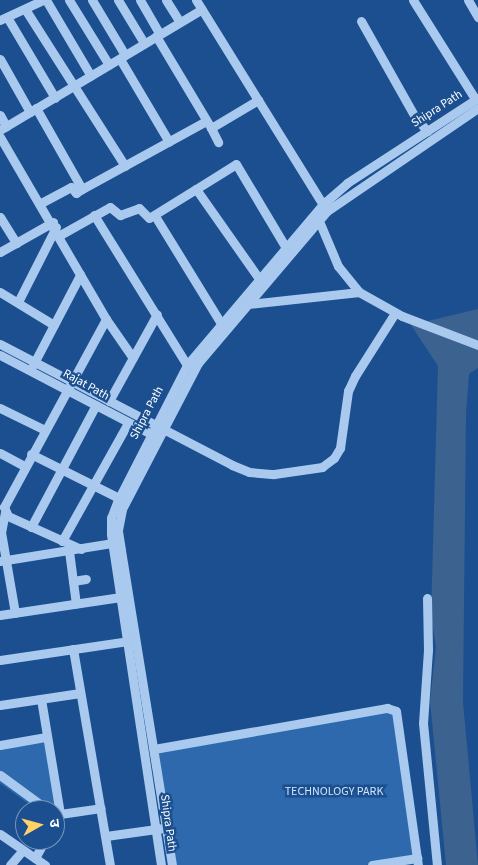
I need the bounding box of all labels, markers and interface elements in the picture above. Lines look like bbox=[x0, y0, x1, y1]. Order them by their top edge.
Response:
street label: Shipra Path bbox=[409, 87, 465, 131]
street label: Rajat Path bbox=[60, 366, 112, 404]
street label: Shipra Path bbox=[127, 384, 167, 442]
park label: TECHNOLOGY PARK bbox=[285, 785, 383, 799]
street label: Shipra Path bbox=[157, 793, 179, 853]
north arrow bbox=[15, 800, 65, 850]
text: उ bbox=[43, 818, 64, 829]

